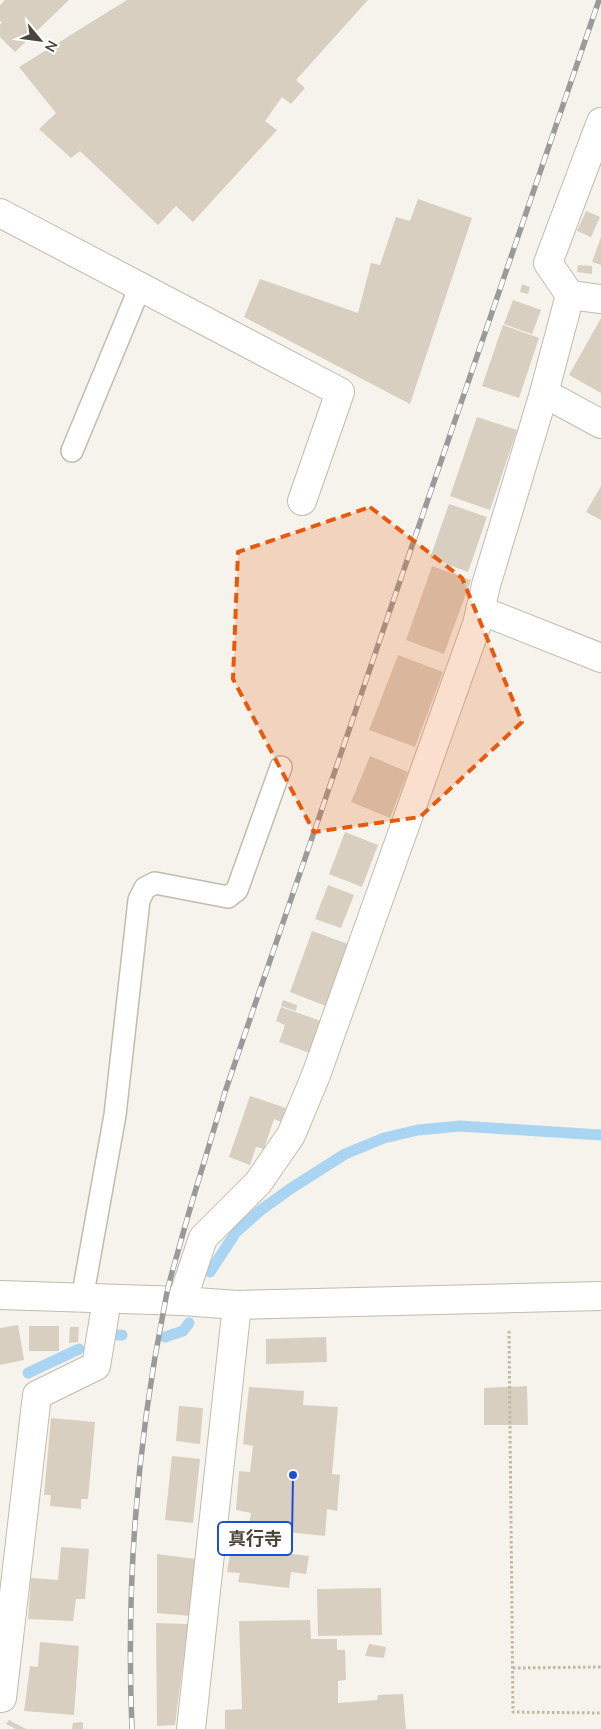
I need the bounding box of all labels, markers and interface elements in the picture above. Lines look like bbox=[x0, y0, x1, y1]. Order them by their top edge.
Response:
north arrow bbox=[15, 15, 65, 65]
text: N bbox=[40, 37, 62, 55]
callout: 真行寺 bbox=[218, 1522, 292, 1555]
text: 真行寺 bbox=[228, 1527, 282, 1551]

